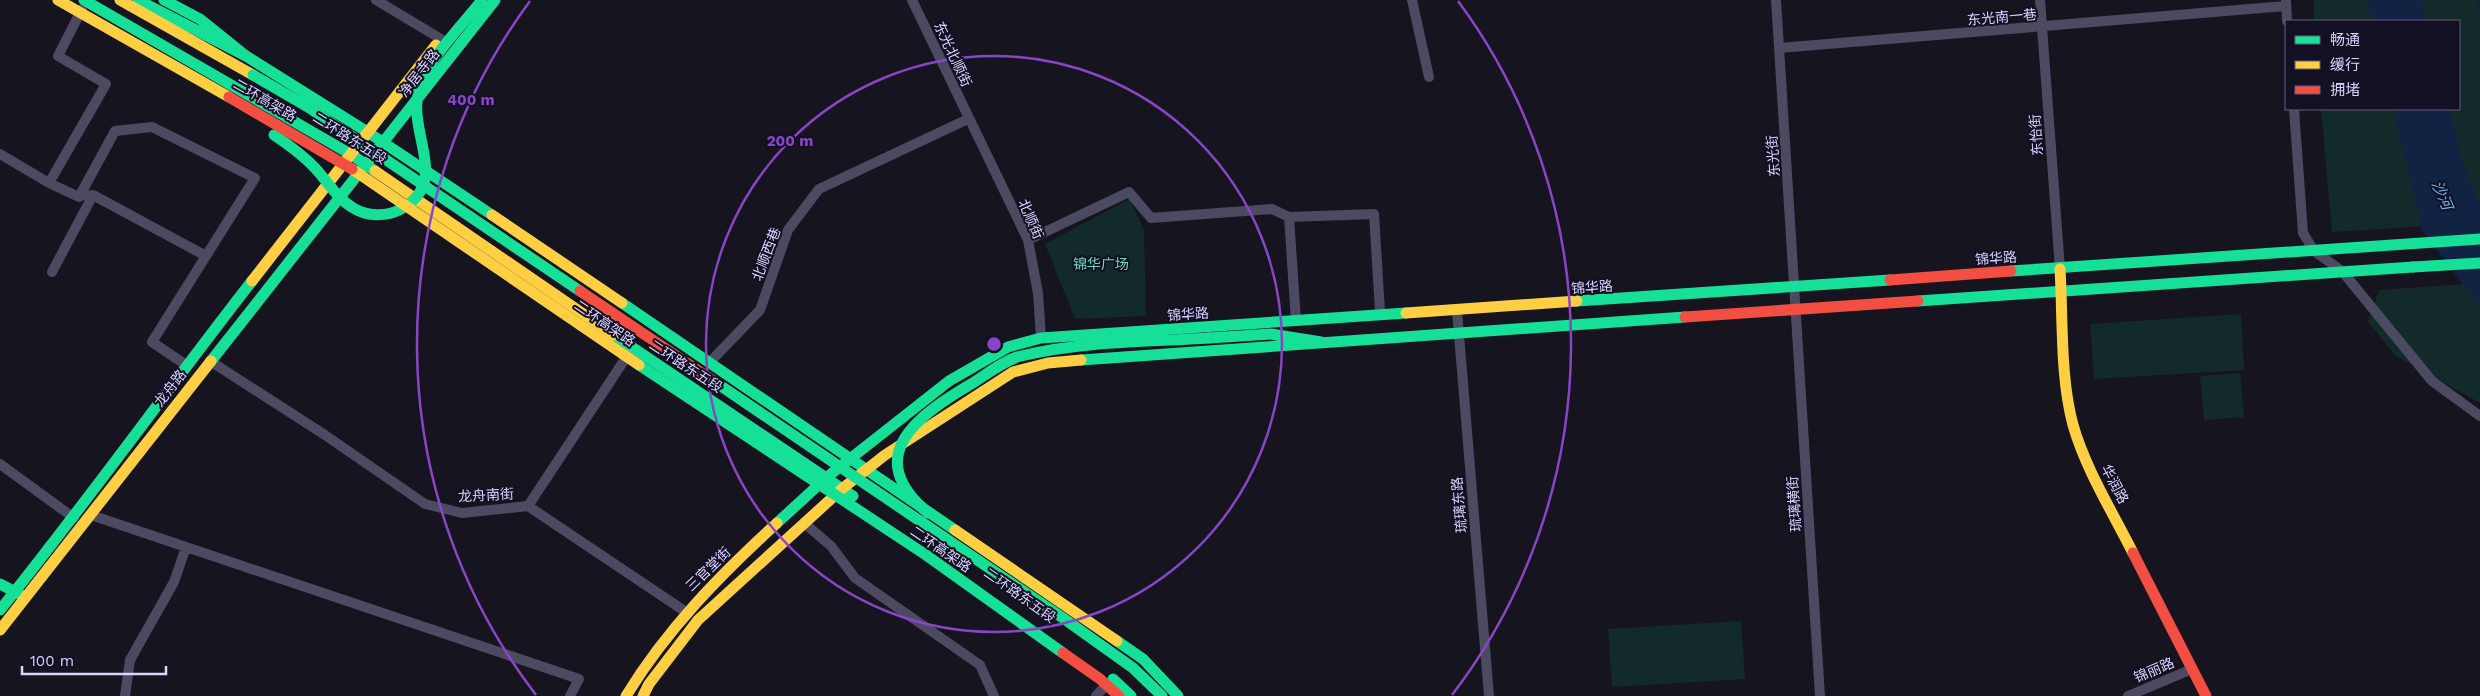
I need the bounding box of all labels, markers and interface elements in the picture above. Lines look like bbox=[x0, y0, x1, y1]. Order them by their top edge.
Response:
street label: 东光南一巷 bbox=[1966, 6, 2038, 28]
street label: 东光北顺街 bbox=[931, 19, 975, 89]
legend bbox=[2285, 20, 2460, 110]
text: 畅通 bbox=[2330, 31, 2360, 49]
street label: 净居寺路 bbox=[395, 46, 443, 100]
text: 缓行 bbox=[2330, 56, 2360, 74]
street label: 二环高架路 bbox=[231, 76, 299, 124]
text: 拥堵 bbox=[2330, 81, 2360, 99]
text: 400 m bbox=[447, 91, 495, 109]
street label: 二环路东五段 bbox=[310, 109, 390, 167]
street label: 东怡街 bbox=[2027, 113, 2045, 157]
text: 200 m bbox=[767, 132, 813, 150]
street label: 东光街 bbox=[1764, 134, 1782, 178]
water label: 沙河 bbox=[2428, 178, 2457, 215]
street label: 北顺街 bbox=[1015, 197, 1047, 241]
street label: 北顺西巷 bbox=[748, 225, 784, 283]
street label: 锦华路 bbox=[1974, 249, 2018, 267]
park label: 锦华广场 bbox=[1073, 256, 1129, 272]
street label: 锦华路 bbox=[1570, 278, 1614, 296]
street label: 二环高架路 bbox=[572, 297, 638, 349]
street label: 锦华路 bbox=[1166, 305, 1210, 323]
centre of rings bbox=[985, 335, 1003, 353]
street label: 二环路东五段 bbox=[646, 336, 726, 396]
street label: 龙舟路 bbox=[151, 367, 189, 409]
street label: 华润路 bbox=[2098, 462, 2132, 506]
street label: 琉璃东路 bbox=[1449, 476, 1469, 534]
street label: 琉璃横街 bbox=[1784, 476, 1804, 532]
street label: 龙舟南街 bbox=[458, 486, 514, 504]
street label: 二环高架路 bbox=[908, 523, 974, 575]
street label: 三官堂街 bbox=[682, 544, 734, 594]
street label: 二环路东五段 bbox=[981, 564, 1059, 626]
scale bar bbox=[22, 644, 166, 676]
text: 100 m bbox=[30, 652, 74, 670]
street label: 锦丽路 bbox=[2132, 654, 2176, 686]

